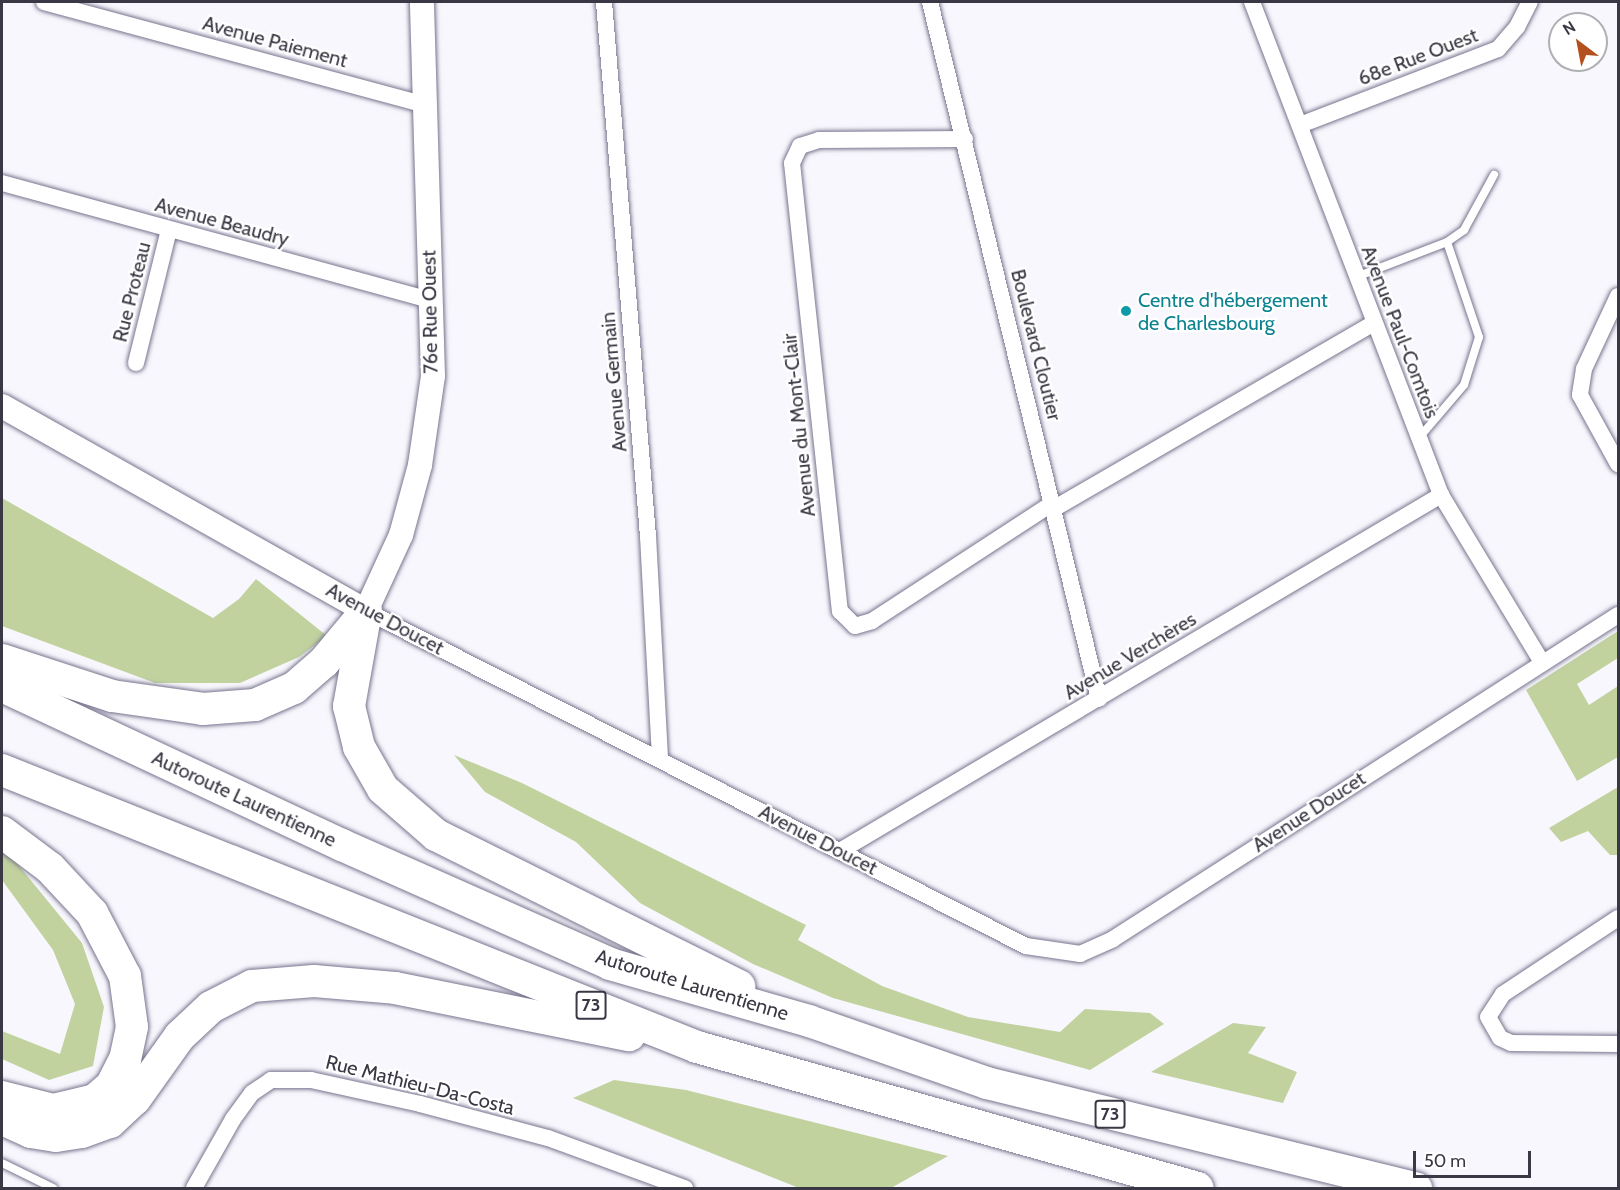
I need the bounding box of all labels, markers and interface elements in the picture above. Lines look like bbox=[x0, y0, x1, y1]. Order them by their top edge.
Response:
street label: Avenue Paiement bbox=[200, 11, 350, 73]
north arrow bbox=[1548, 12, 1608, 72]
text: N bbox=[1559, 17, 1579, 39]
street label: 68e Rue Ouest bbox=[1355, 23, 1481, 91]
street label: Avenue Beaudry bbox=[152, 193, 292, 251]
street label: Rue Proteau bbox=[108, 240, 156, 344]
street label: Avenue Paul-Comtois bbox=[1356, 242, 1444, 422]
street label: 76e Rue Ouest bbox=[417, 250, 443, 374]
street label: Boulevard Cloutier bbox=[1006, 267, 1066, 423]
place label: Centre d'hébergement de Charlesbourg bbox=[1138, 288, 1328, 335]
marker: Centre d'hébergement de Charlesbourg bbox=[1119, 304, 1133, 318]
street label: Avenue Germain bbox=[596, 311, 632, 453]
street label: Avenue du Mont-Clair bbox=[777, 332, 821, 518]
street label: Avenue Doucet bbox=[322, 578, 448, 660]
street label: Avenue Verchères bbox=[1060, 607, 1200, 705]
street label: Autoroute Laurentienne bbox=[148, 746, 340, 852]
street label: Avenue Doucet bbox=[1248, 767, 1370, 857]
street label: Avenue Doucet bbox=[755, 800, 881, 880]
street label: Autoroute Laurentienne bbox=[593, 944, 791, 1026]
road number: 73 bbox=[574, 990, 608, 1020]
street label: Rue Mathieu-Da-Costa bbox=[323, 1050, 517, 1120]
road number: 73 bbox=[1094, 1099, 1126, 1129]
scale bar bbox=[1416, 1139, 1534, 1177]
text: 50 m bbox=[1424, 1150, 1466, 1172]

